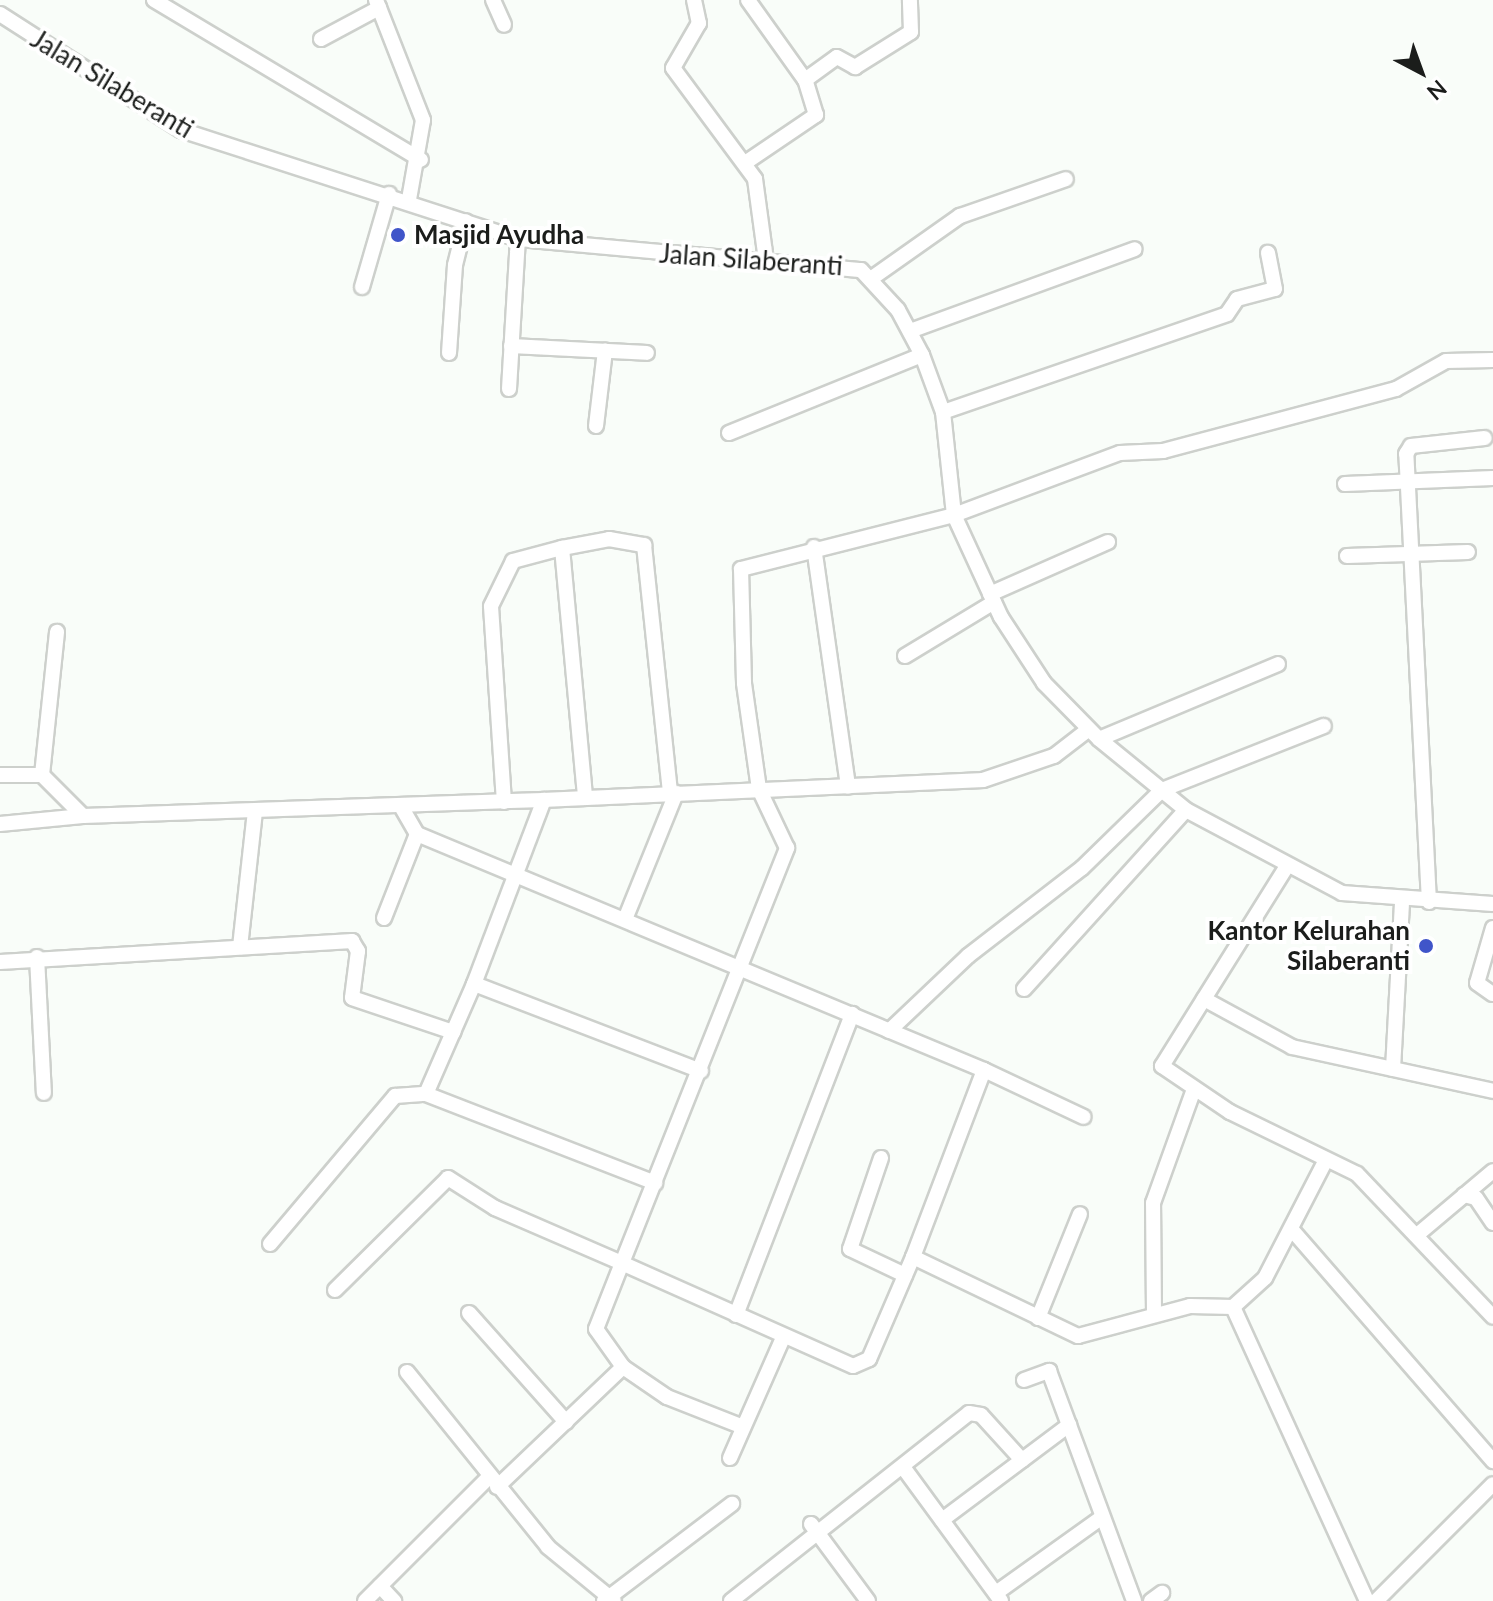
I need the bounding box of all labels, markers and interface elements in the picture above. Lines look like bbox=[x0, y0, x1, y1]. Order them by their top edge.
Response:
street label: Jalan Silaberanti bbox=[25, 23, 199, 145]
north arrow bbox=[1381, 32, 1461, 112]
text: N bbox=[1422, 75, 1452, 106]
place label: Masjid Ayudha bbox=[414, 219, 585, 251]
marker: Masjid Ayudha bbox=[389, 226, 407, 244]
street label: Jalan Silaberanti bbox=[658, 238, 844, 282]
place label: Kantor Kelurahan Silaberanti bbox=[1207, 915, 1410, 976]
marker: Kantor Kelurahan Silaberanti bbox=[1417, 937, 1435, 955]

